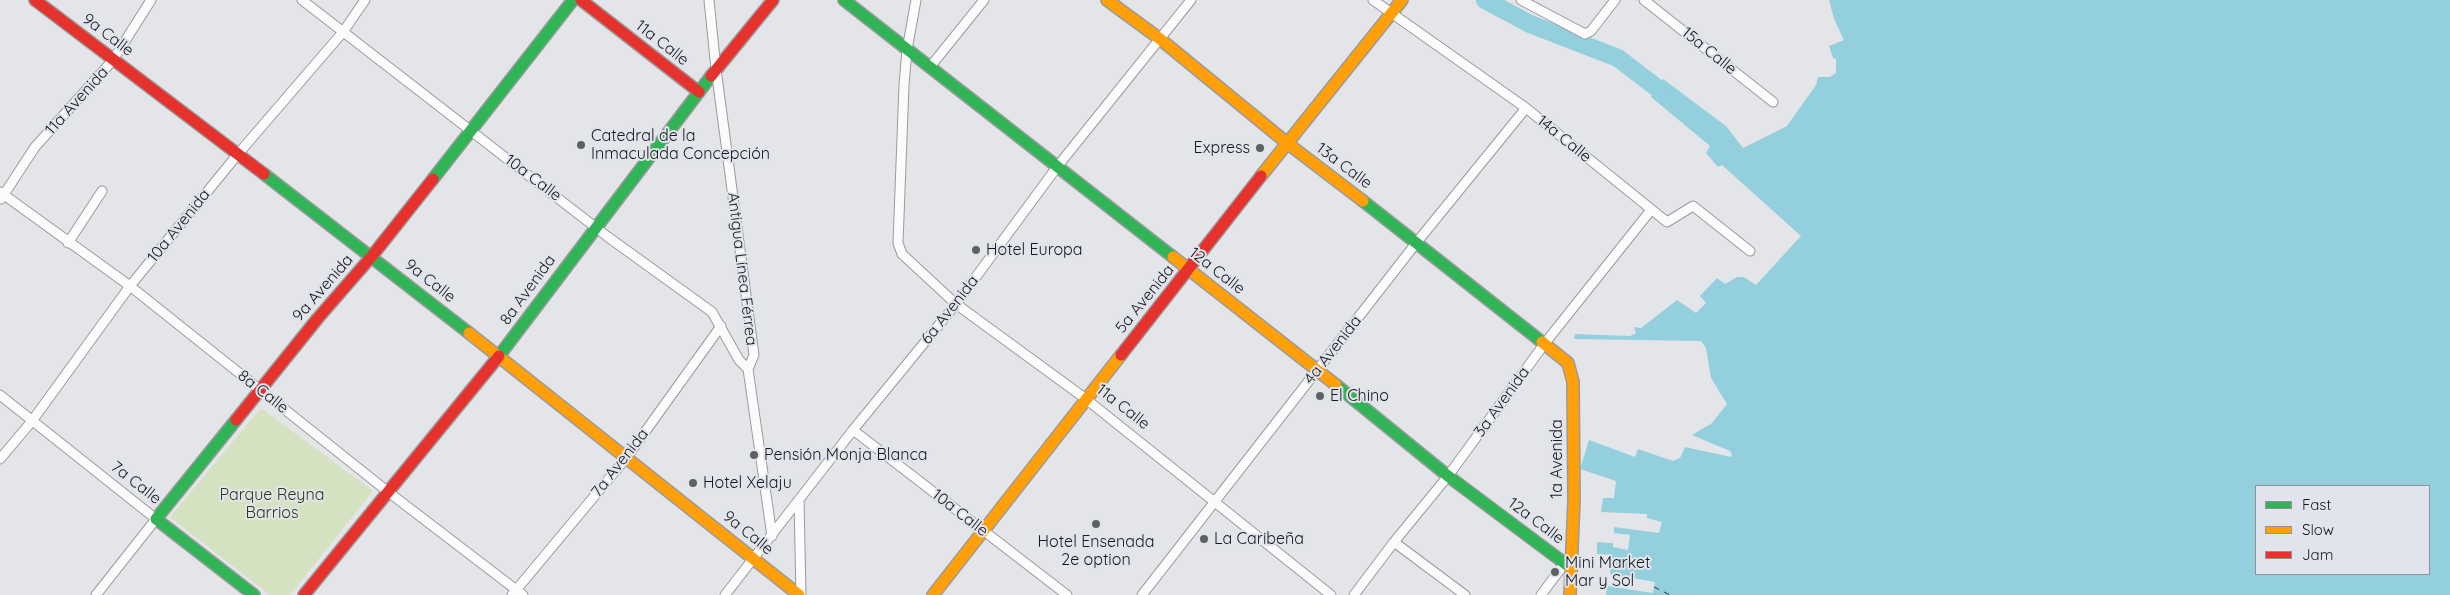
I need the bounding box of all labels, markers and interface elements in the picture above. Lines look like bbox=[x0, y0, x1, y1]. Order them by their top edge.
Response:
street label: 9a Calle bbox=[79, 9, 137, 61]
street label: 11a Calle bbox=[632, 16, 692, 70]
street label: 15a Calle bbox=[1678, 23, 1740, 79]
street label: 11a Avenida bbox=[41, 63, 113, 139]
street label: 14a Calle bbox=[1533, 111, 1595, 167]
place label: Catedral de la Inmaculada Concepción bbox=[591, 126, 770, 164]
place label: Express bbox=[1194, 138, 1250, 158]
marker: Catedral de la Inmaculada Concepción bbox=[575, 139, 587, 151]
street label: 13a Calle bbox=[1312, 139, 1376, 193]
marker: Express bbox=[1254, 142, 1266, 154]
street label: 10a Calle bbox=[501, 151, 565, 205]
street label: 10a Avenida bbox=[144, 185, 214, 267]
street label: Antigua Línea Férrea bbox=[723, 191, 761, 347]
place label: Hotel Europa bbox=[986, 240, 1083, 260]
street label: 12a Calle bbox=[1185, 243, 1249, 299]
marker: Hotel Europa bbox=[970, 244, 982, 256]
street label: 9a Avenida bbox=[289, 251, 357, 325]
street label: 8a Avenida bbox=[496, 251, 560, 329]
street label: 9a Calle bbox=[401, 255, 459, 307]
street label: 5a Avenida bbox=[1112, 261, 1178, 337]
street label: 6a Avenida bbox=[917, 272, 983, 348]
street label: 4a Avenida bbox=[1300, 312, 1366, 388]
street label: 3a Avenida bbox=[1470, 363, 1534, 441]
street label: 8a Calle bbox=[234, 366, 292, 418]
street label: 11a Calle bbox=[1093, 380, 1153, 434]
place label: El Chino bbox=[1330, 386, 1389, 406]
marker: El Chino bbox=[1314, 390, 1326, 402]
street label: 1a Avenida bbox=[1547, 419, 1567, 499]
street label: 7a Avenida bbox=[587, 425, 653, 501]
place label: Pensión Monja Blanca bbox=[764, 445, 927, 465]
marker: Pensión Monja Blanca bbox=[748, 449, 760, 461]
street label: 7a Calle bbox=[107, 457, 165, 509]
place label: Hotel Xelaju bbox=[703, 473, 792, 493]
marker: Hotel Xelaju bbox=[687, 477, 699, 489]
park label: Parque Reyna Barrios bbox=[220, 485, 324, 523]
street label: 10a Calle bbox=[928, 485, 992, 541]
legend bbox=[2255, 485, 2430, 575]
street label: 12a Calle bbox=[1504, 494, 1568, 548]
text: Fast bbox=[2302, 495, 2331, 514]
street label: 9a Calle bbox=[719, 507, 777, 559]
marker: Hotel Ensenada 2e option bbox=[1090, 518, 1102, 530]
text: Slow bbox=[2302, 520, 2334, 539]
place label: La Caribeña bbox=[1214, 529, 1304, 549]
place label: Hotel Ensenada 2e option bbox=[1038, 532, 1154, 570]
marker: La Caribeña bbox=[1198, 533, 1210, 545]
text: Jam bbox=[2302, 545, 2333, 564]
place label: Mini Market Mar y Sol bbox=[1565, 553, 1650, 591]
marker: Mini Market Mar y Sol bbox=[1549, 566, 1561, 578]

